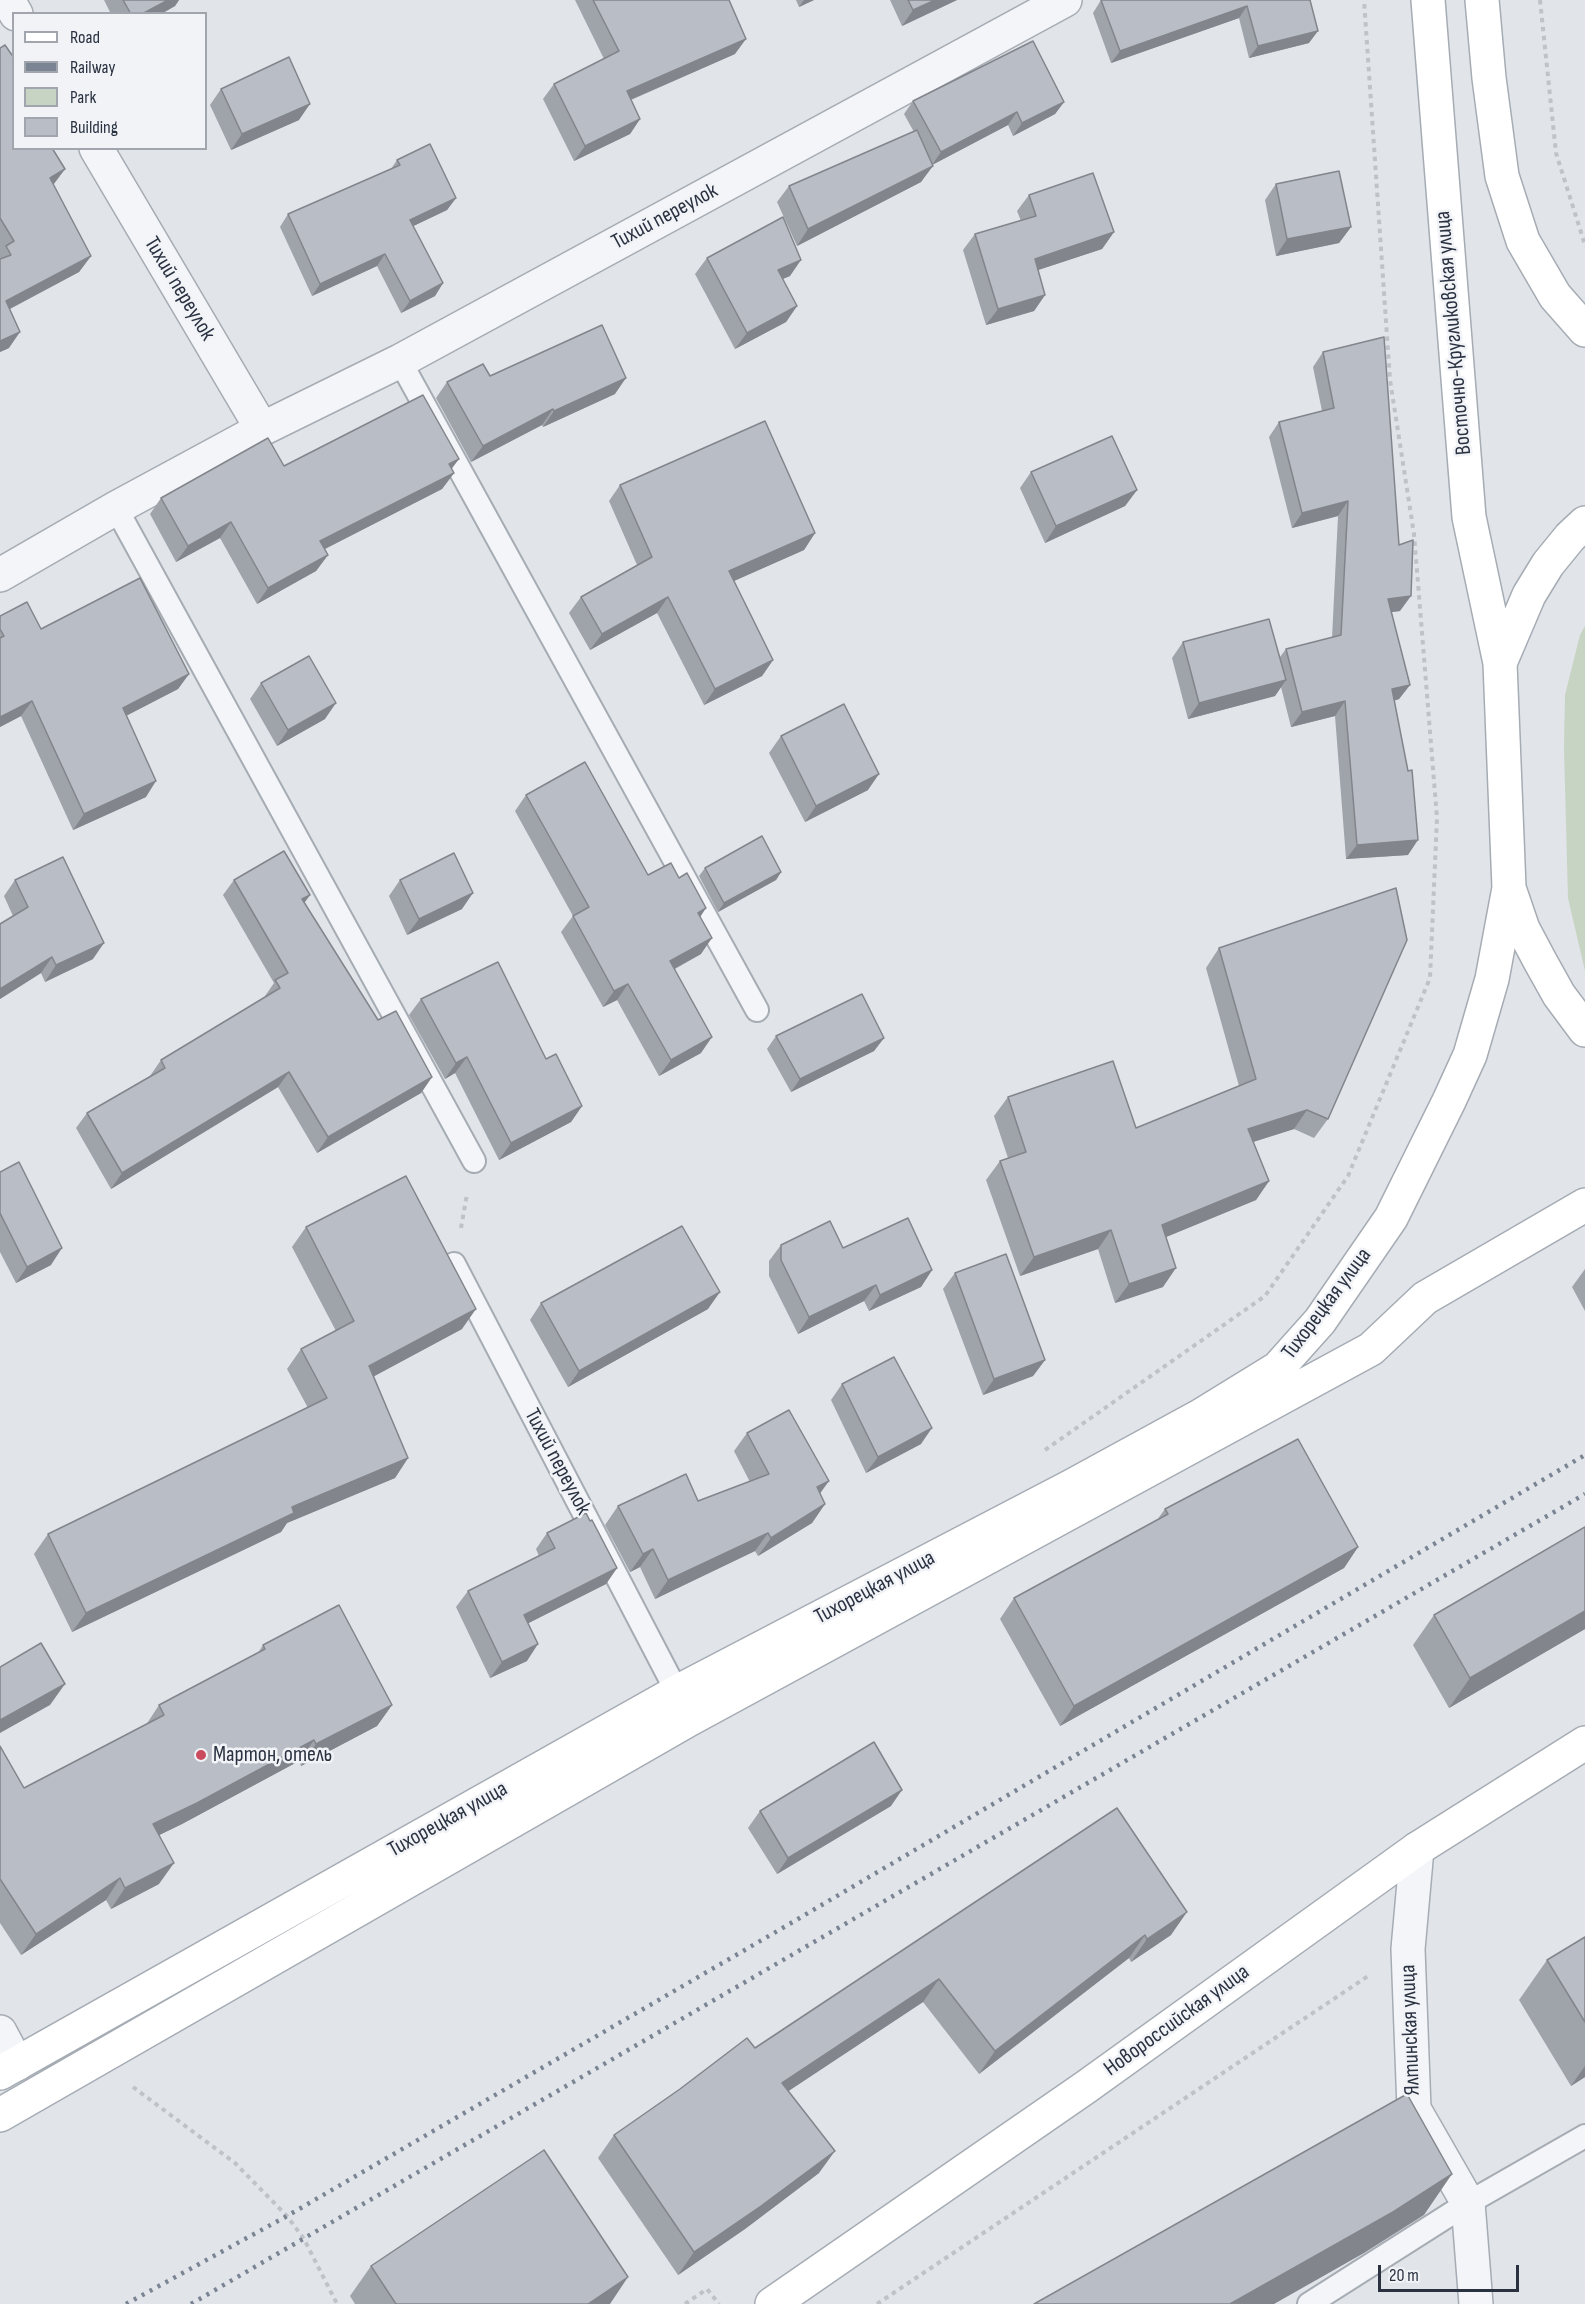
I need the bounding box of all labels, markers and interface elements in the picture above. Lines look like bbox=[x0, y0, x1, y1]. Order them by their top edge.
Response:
legend bbox=[12, 12, 207, 150]
text: Road bbox=[70, 27, 100, 48]
text: Railway bbox=[70, 57, 115, 78]
text: Park bbox=[70, 87, 96, 108]
text: Building bbox=[70, 117, 118, 138]
street label: Тихий переулок bbox=[607, 178, 723, 256]
street label: Восточно-Кругликовская улица bbox=[1430, 210, 1478, 456]
street label: Тихий переулок bbox=[138, 232, 220, 346]
street label: Тихорецкая улица bbox=[1277, 1243, 1377, 1365]
street label: Тихий переулок bbox=[518, 1404, 596, 1520]
street label: Тихорецкая улица bbox=[810, 1545, 940, 1631]
place label: Мартон, отель bbox=[213, 1742, 332, 1768]
marker: Мартон, отель bbox=[194, 1748, 208, 1762]
street label: Тихорецкая улица bbox=[384, 1776, 512, 1864]
street label: Новороссийская улица bbox=[1099, 1959, 1255, 2083]
street label: Ялтинская улица bbox=[1396, 1964, 1426, 2096]
scale bar bbox=[1381, 2253, 1522, 2291]
text: 20 m bbox=[1389, 2265, 1419, 2286]

